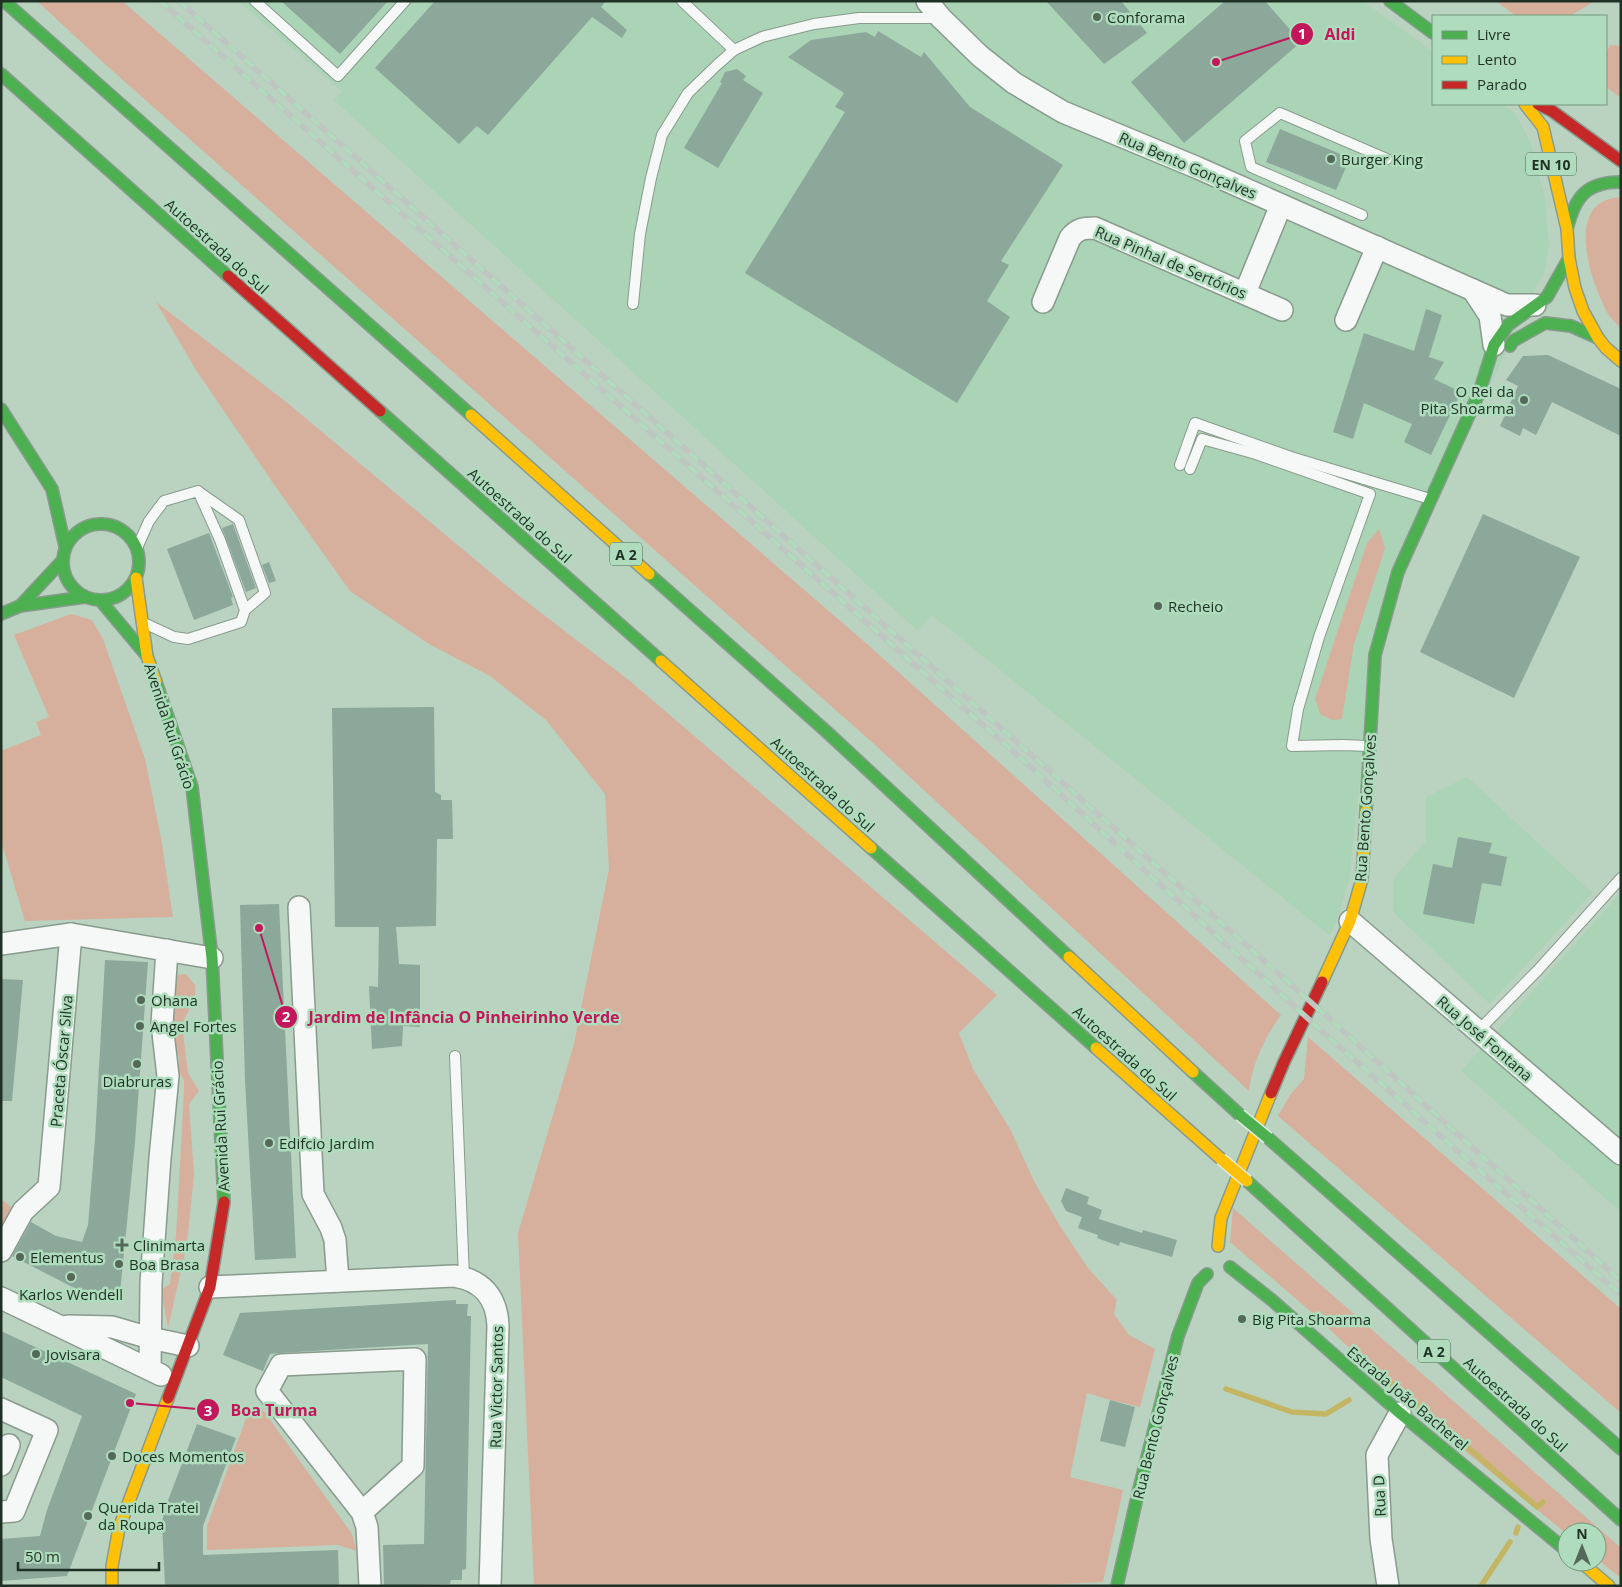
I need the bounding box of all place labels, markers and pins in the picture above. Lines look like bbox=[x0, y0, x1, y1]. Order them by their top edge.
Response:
place label: Conforama bbox=[1107, 7, 1185, 27]
marker: Conforama bbox=[1091, 11, 1103, 23]
callout: Aldi bbox=[1289, 19, 1365, 50]
place label: Burger King bbox=[1341, 149, 1423, 169]
marker: Burger King bbox=[1325, 153, 1337, 165]
place label: O Rei da Pita Shoarma bbox=[1420, 381, 1514, 418]
marker: O Rei da Pita Shoarma bbox=[1518, 394, 1530, 406]
place label: Recheio bbox=[1168, 596, 1223, 616]
marker: Recheio bbox=[1152, 600, 1164, 612]
place label: Ohana bbox=[151, 990, 198, 1010]
marker: Ohana bbox=[135, 994, 147, 1006]
callout: Jardim de Infância O Pinheirinho Verde bbox=[274, 1002, 630, 1033]
place label: Angel Fortes bbox=[150, 1016, 237, 1036]
marker: Angel Fortes bbox=[134, 1020, 146, 1032]
marker: Diabruras bbox=[131, 1058, 143, 1070]
place label: Diabruras bbox=[102, 1071, 172, 1091]
place label: Edifcio Jardim bbox=[279, 1133, 375, 1153]
marker: Edifcio Jardim bbox=[263, 1137, 275, 1149]
place label: Clinimarta bbox=[133, 1235, 205, 1255]
marker: Clinimarta bbox=[115, 1238, 129, 1252]
place label: Elementus bbox=[30, 1247, 104, 1267]
marker: Elementus bbox=[14, 1251, 26, 1263]
place label: Boa Brasa bbox=[129, 1254, 200, 1274]
marker: Boa Brasa bbox=[113, 1258, 125, 1270]
marker: Karlos Wendell bbox=[65, 1271, 77, 1283]
place label: Karlos Wendell bbox=[19, 1284, 123, 1304]
place label: Big Pita Shoarma bbox=[1252, 1309, 1371, 1329]
marker: Big Pita Shoarma bbox=[1236, 1313, 1248, 1325]
place label: Jovisara bbox=[44, 1344, 100, 1364]
marker: Jovisara bbox=[30, 1348, 42, 1360]
callout: Boa Turma bbox=[195, 1395, 327, 1426]
place label: Doces Momentos bbox=[122, 1446, 244, 1466]
marker: Doces Momentos bbox=[106, 1450, 118, 1462]
place label: Querida Tratei da Roupa bbox=[98, 1497, 199, 1534]
marker: Querida Tratei da Roupa bbox=[82, 1510, 94, 1522]

